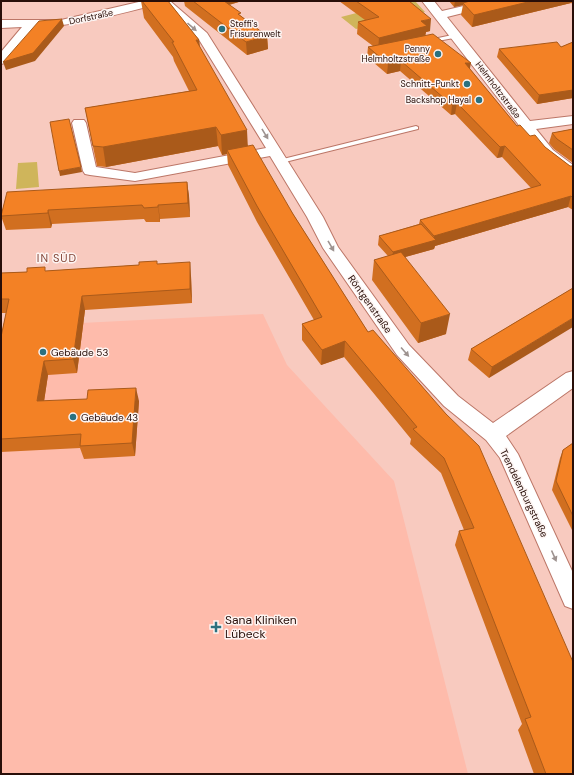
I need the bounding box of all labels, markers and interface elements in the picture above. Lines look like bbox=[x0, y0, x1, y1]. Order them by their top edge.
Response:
street label: Dorfstraße bbox=[68, 6, 114, 28]
place label: Steffi's Frisurenwelt bbox=[230, 18, 281, 40]
one-way arrow bbox=[187, 22, 198, 31]
marker: Steffi's Frisurenwelt bbox=[217, 24, 227, 34]
place label: Penny Helmholtzstraße bbox=[362, 43, 430, 65]
marker: Penny Helmholtzstraße bbox=[433, 49, 443, 59]
street label: Helmholtzstraße bbox=[473, 59, 523, 121]
place label: Schnitt-Punkt bbox=[401, 78, 459, 90]
marker: Schnitt-Punkt bbox=[462, 79, 472, 89]
place label: Backshop Hayal bbox=[406, 94, 471, 106]
marker: Backshop Hayal bbox=[474, 95, 484, 105]
one-way arrow bbox=[261, 128, 268, 140]
one-way arrow bbox=[327, 240, 334, 252]
district label: IN SÜD bbox=[37, 251, 77, 265]
street label: Röntgenstraße bbox=[345, 272, 395, 336]
place label: Gebäude 53 bbox=[51, 346, 108, 359]
marker: Gebäude 53 bbox=[38, 347, 48, 357]
one-way arrow bbox=[401, 347, 410, 358]
place label: Gebäude 43 bbox=[81, 411, 138, 424]
marker: Gebäude 43 bbox=[68, 412, 78, 422]
street label: Trendelenburgstraße bbox=[497, 447, 551, 540]
one-way arrow bbox=[551, 551, 557, 562]
place label: Sana Kliniken Lübeck bbox=[225, 612, 297, 642]
marker: Sana Kliniken Lübeck bbox=[210, 621, 222, 633]

